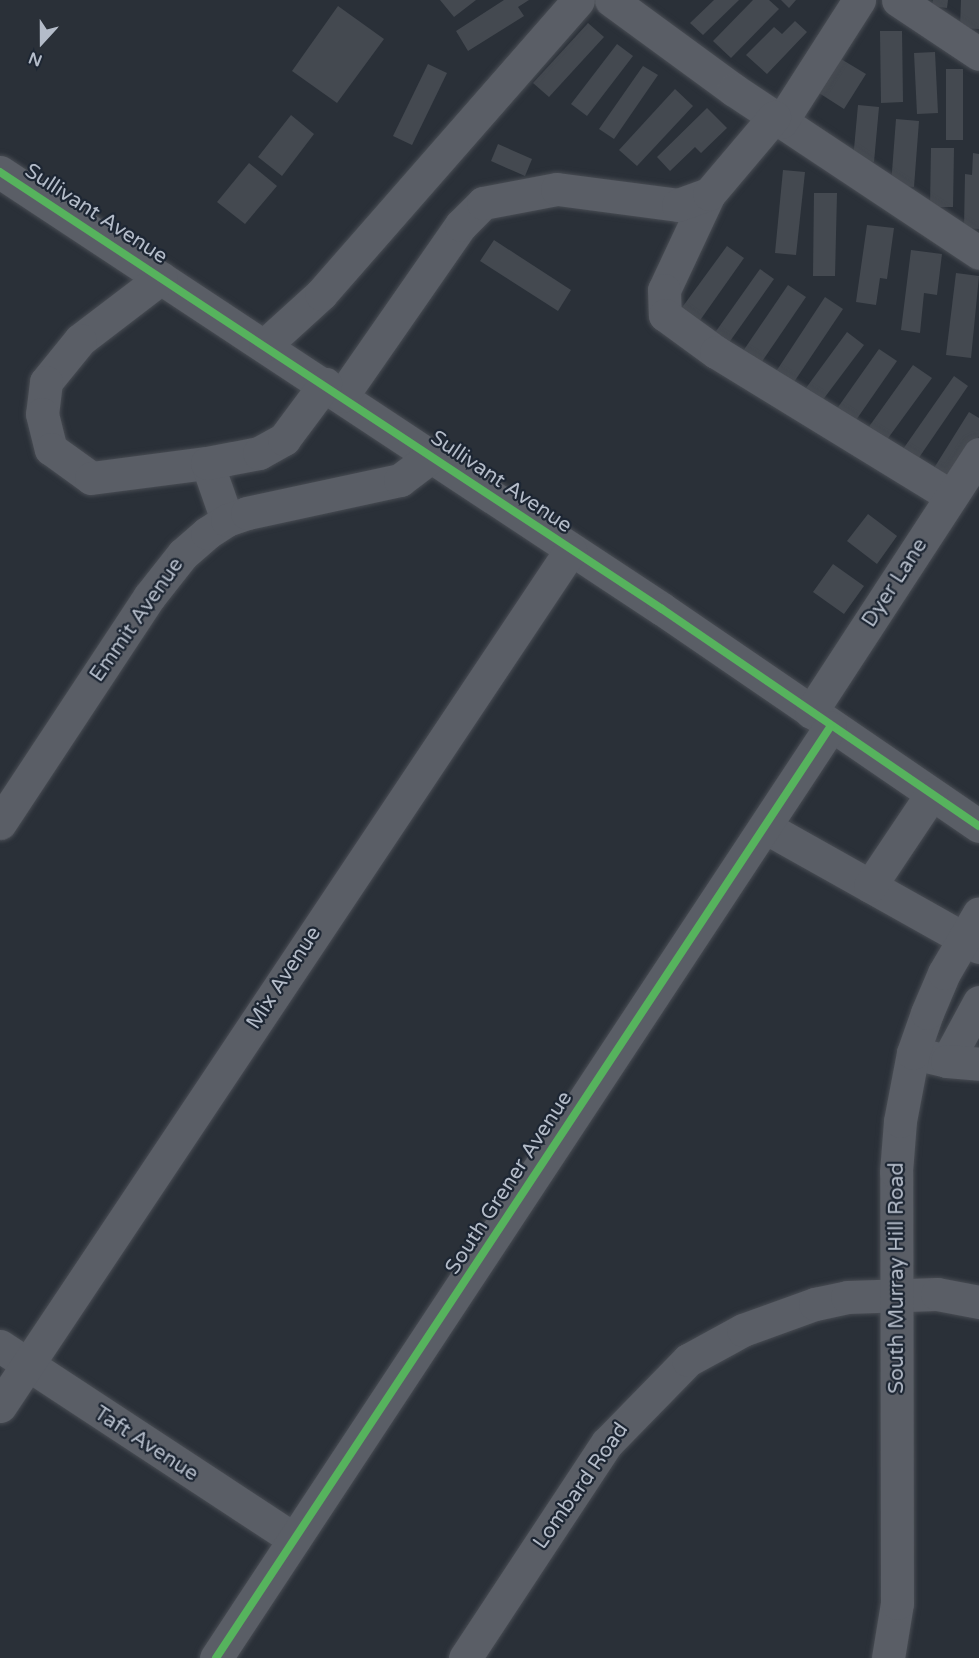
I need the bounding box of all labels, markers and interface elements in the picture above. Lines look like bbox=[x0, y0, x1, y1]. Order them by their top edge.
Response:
north arrow bbox=[12, 12, 72, 72]
text: N bbox=[26, 47, 45, 70]
street label: Sullivant Avenue bbox=[20, 158, 172, 270]
street label: Sullivant Avenue bbox=[425, 425, 577, 539]
street label: Dyer Lane bbox=[857, 534, 933, 632]
street label: Emmit Avenue bbox=[85, 553, 189, 687]
street label: Mix Avenue bbox=[241, 922, 327, 1034]
street label: South Grener Avenue bbox=[440, 1087, 578, 1279]
street label: South Murray Hill Road bbox=[884, 1162, 910, 1394]
street label: Taft Avenue bbox=[89, 1401, 203, 1487]
street label: Lombard Road bbox=[528, 1418, 634, 1554]

